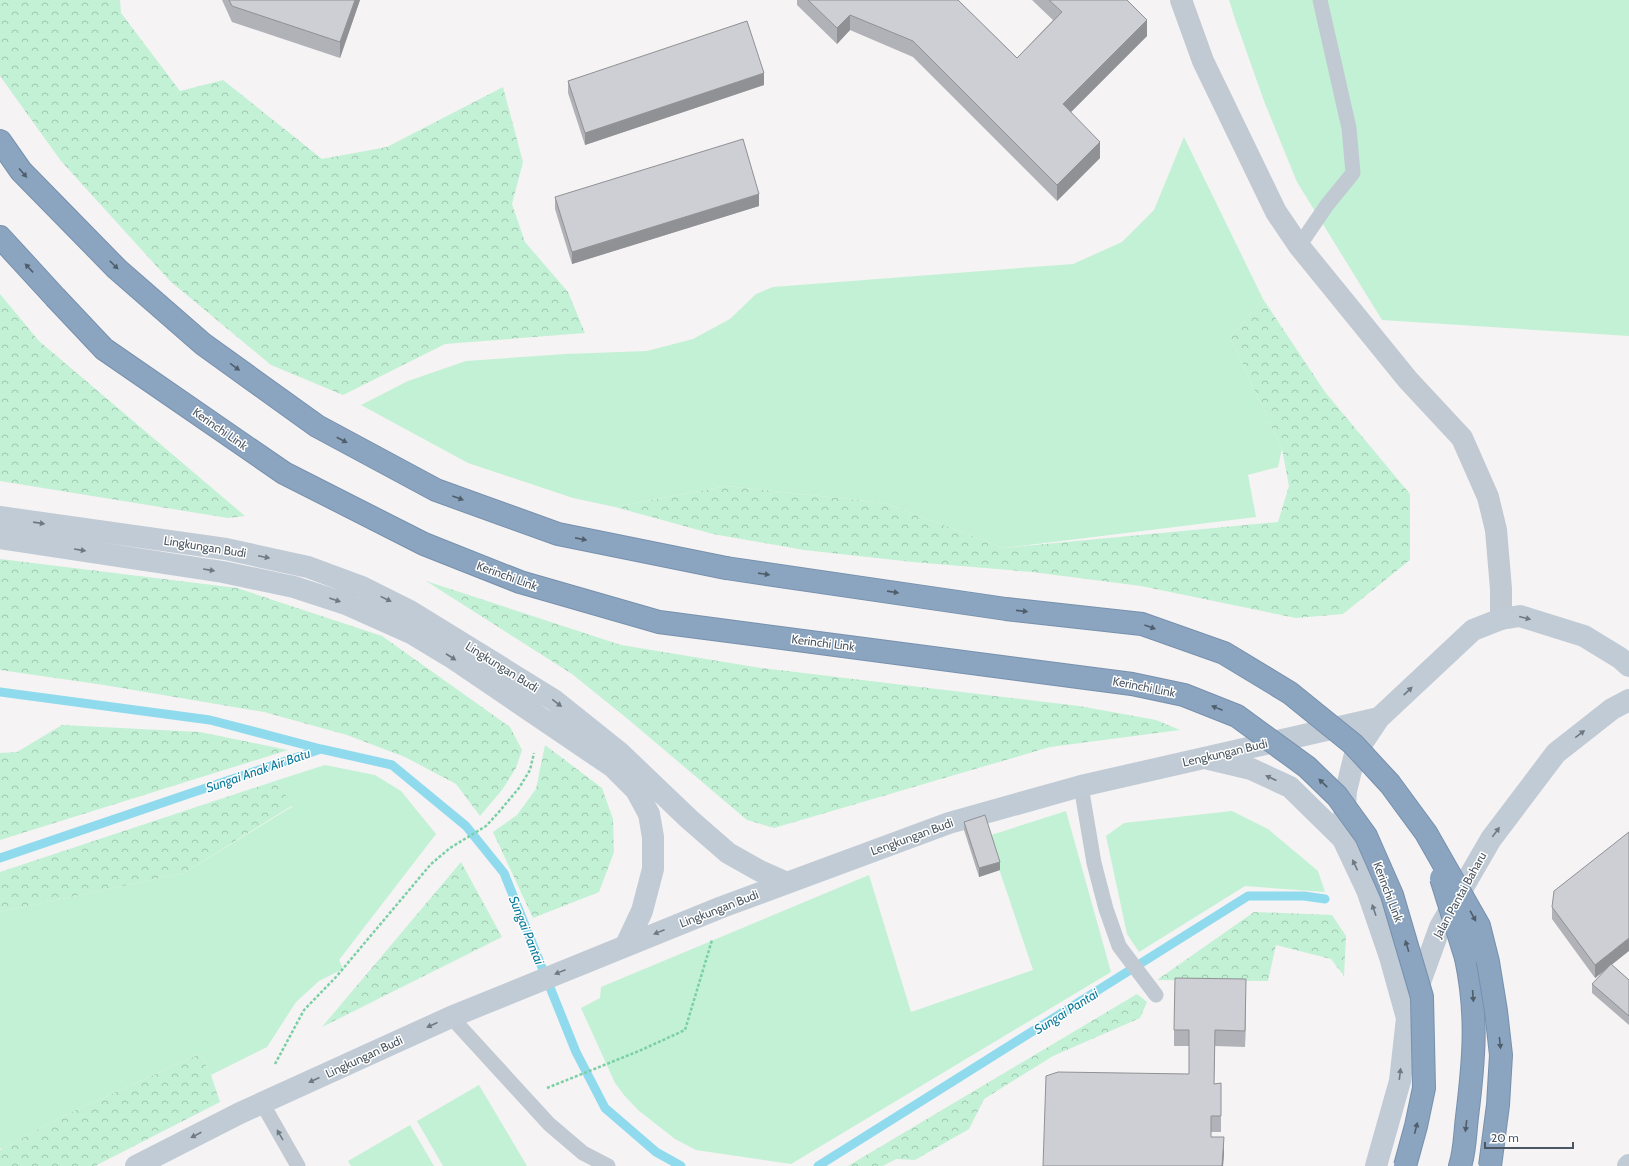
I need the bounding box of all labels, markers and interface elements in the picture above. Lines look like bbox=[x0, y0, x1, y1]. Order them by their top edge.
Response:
one-way arrow bbox=[18, 167, 27, 178]
one-way arrow bbox=[109, 260, 119, 270]
one-way arrow bbox=[24, 263, 34, 273]
one-way arrow bbox=[229, 362, 240, 371]
street label: Kerinchi Link bbox=[190, 404, 251, 453]
one-way arrow bbox=[336, 436, 348, 443]
one-way arrow bbox=[452, 495, 464, 501]
one-way arrow bbox=[33, 520, 45, 526]
street label: Lingkungan Budi bbox=[163, 533, 247, 560]
one-way arrow bbox=[575, 536, 587, 542]
one-way arrow bbox=[74, 547, 86, 553]
one-way arrow bbox=[258, 555, 270, 561]
street label: Kerinchi Link bbox=[475, 558, 540, 594]
one-way arrow bbox=[202, 567, 215, 573]
one-way arrow bbox=[758, 571, 770, 577]
one-way arrow bbox=[887, 589, 899, 595]
one-way arrow bbox=[381, 596, 392, 602]
one-way arrow bbox=[329, 598, 341, 604]
one-way arrow bbox=[1016, 607, 1028, 614]
one-way arrow bbox=[1519, 615, 1531, 621]
one-way arrow bbox=[1145, 625, 1157, 631]
street label: Kerinchi Link bbox=[791, 631, 856, 654]
street label: Lingkungan Budi bbox=[463, 638, 542, 695]
one-way arrow bbox=[446, 653, 456, 661]
street label: Kerinchi Link bbox=[1112, 673, 1177, 700]
one-way arrow bbox=[1403, 686, 1413, 696]
one-way arrow bbox=[552, 698, 563, 707]
one-way arrow bbox=[1211, 705, 1223, 711]
one-way arrow bbox=[1575, 730, 1586, 738]
street label: Lengkungan Budi bbox=[1181, 735, 1269, 770]
water label: Sungai Anak Air Batu bbox=[204, 744, 313, 795]
one-way arrow bbox=[1266, 775, 1277, 781]
one-way arrow bbox=[1318, 778, 1328, 787]
street label: Lengkungan Budi bbox=[868, 815, 955, 858]
one-way arrow bbox=[1492, 827, 1501, 838]
street label: Jalan Pantai Baharu bbox=[1429, 849, 1489, 941]
one-way arrow bbox=[1352, 859, 1358, 870]
street label: Kerinchi Link bbox=[1370, 860, 1407, 925]
street label: Lingkungan Budi bbox=[677, 887, 760, 930]
water label: Sungai Pantai bbox=[506, 893, 548, 967]
one-way arrow bbox=[1370, 904, 1376, 916]
one-way arrow bbox=[1469, 910, 1476, 922]
one-way arrow bbox=[653, 929, 664, 935]
one-way arrow bbox=[1404, 939, 1410, 951]
one-way arrow bbox=[554, 969, 565, 975]
water label: Sungai Pantai bbox=[1031, 985, 1101, 1037]
one-way arrow bbox=[1469, 990, 1476, 1002]
one-way arrow bbox=[426, 1023, 438, 1029]
street label: Lingkungan Budi bbox=[323, 1032, 405, 1081]
one-way arrow bbox=[1497, 1037, 1503, 1049]
one-way arrow bbox=[1397, 1068, 1404, 1080]
one-way arrow bbox=[308, 1077, 320, 1083]
one-way arrow bbox=[1463, 1120, 1469, 1132]
one-way arrow bbox=[1413, 1122, 1419, 1135]
scale bar bbox=[1485, 1124, 1573, 1150]
one-way arrow bbox=[277, 1129, 284, 1141]
text: 20 m bbox=[1491, 1130, 1519, 1145]
one-way arrow bbox=[191, 1132, 202, 1138]

